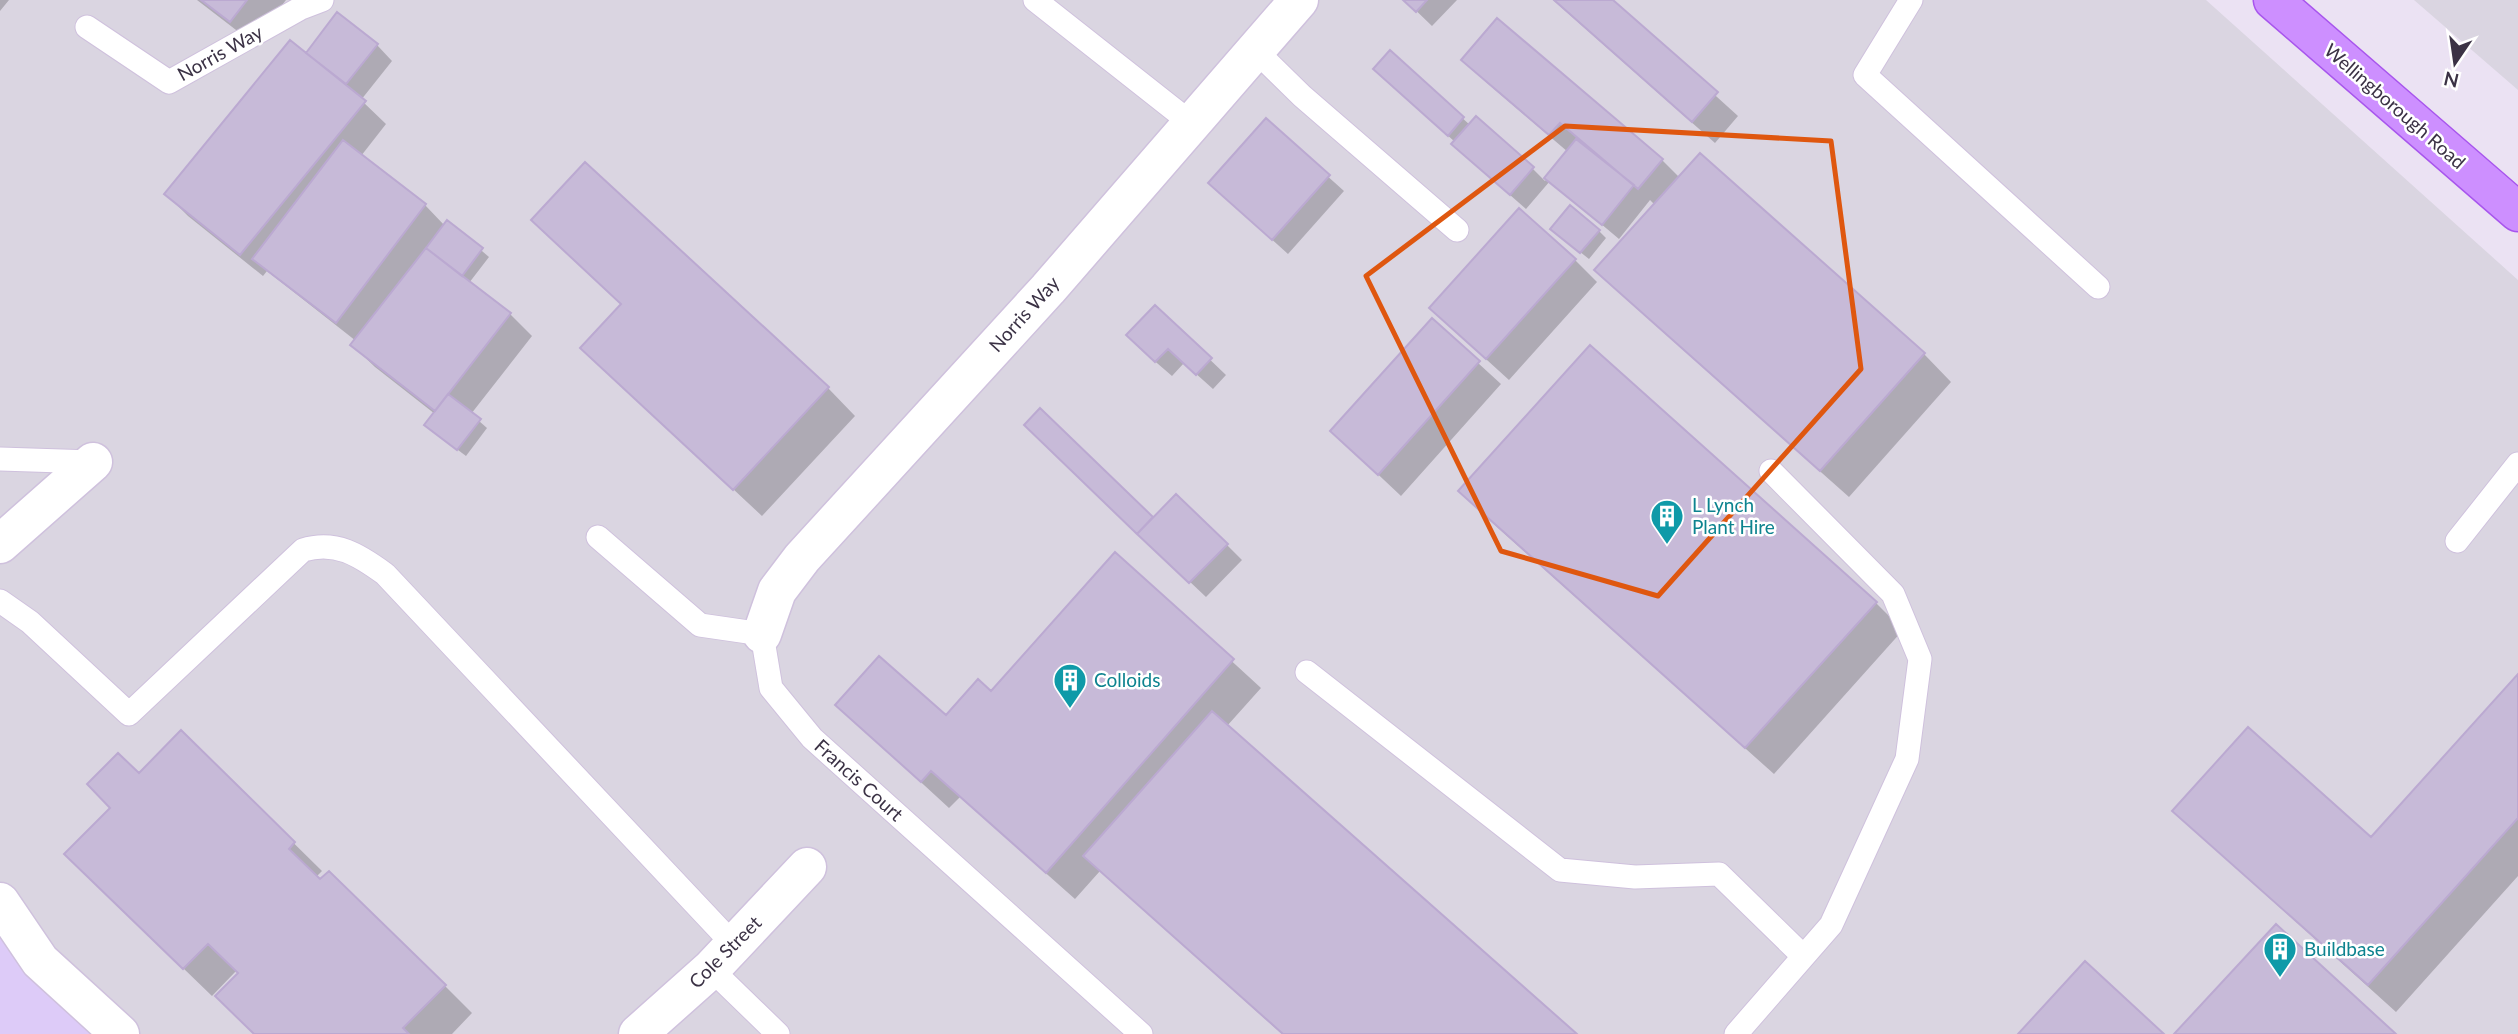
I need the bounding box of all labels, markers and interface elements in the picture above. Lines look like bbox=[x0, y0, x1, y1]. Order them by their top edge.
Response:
street label: Norris Way bbox=[173, 20, 267, 85]
north arrow bbox=[2420, 28, 2490, 98]
street label: Wellingborough Road bbox=[2320, 38, 2471, 173]
text: N bbox=[2441, 67, 2461, 93]
street label: Norris Way bbox=[984, 271, 1064, 356]
place label: L Lynch Plant Hire bbox=[1692, 493, 1775, 538]
building icon: L Lynch Plant Hire bbox=[1648, 497, 1686, 546]
building icon: Colloids bbox=[1051, 661, 1089, 710]
place label: Colloids bbox=[1094, 668, 1160, 691]
street label: Francis Court bbox=[810, 734, 908, 825]
street label: Cole Street bbox=[684, 911, 766, 993]
building icon: Buildbase bbox=[2261, 930, 2299, 979]
place label: Buildbase bbox=[2304, 937, 2385, 960]

